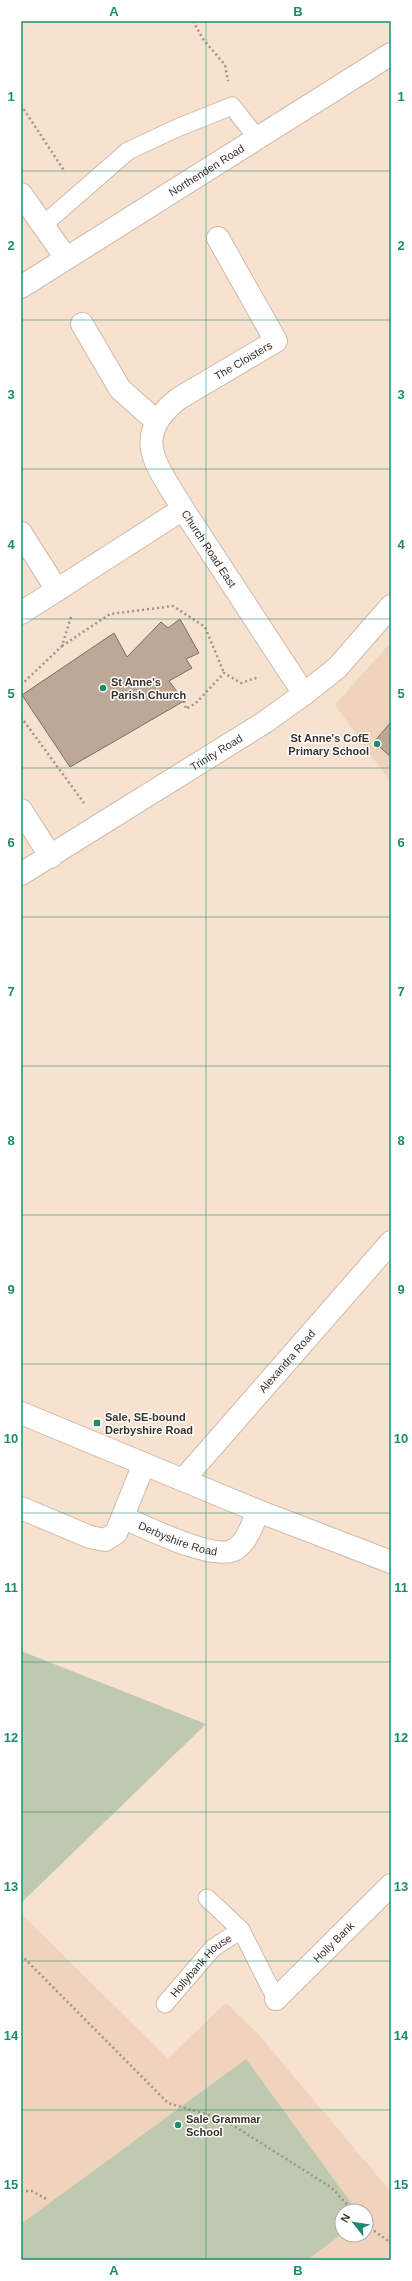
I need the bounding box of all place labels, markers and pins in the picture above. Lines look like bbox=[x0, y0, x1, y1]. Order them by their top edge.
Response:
place label: St Anne's Parish Church bbox=[111, 676, 186, 701]
marker: St Anne's Parish Church bbox=[98, 683, 108, 693]
place label: St Anne's CofE Primary School bbox=[288, 732, 369, 757]
marker: St Anne's CofE Primary School bbox=[372, 739, 382, 749]
place label: Sale, SE-bound Derbyshire Road bbox=[105, 1411, 193, 1436]
marker: Sale, SE-bound Derbyshire Road bbox=[92, 1418, 102, 1428]
place label: Sale Grammar School bbox=[186, 2113, 261, 2138]
marker: Sale Grammar School bbox=[173, 2120, 183, 2130]

